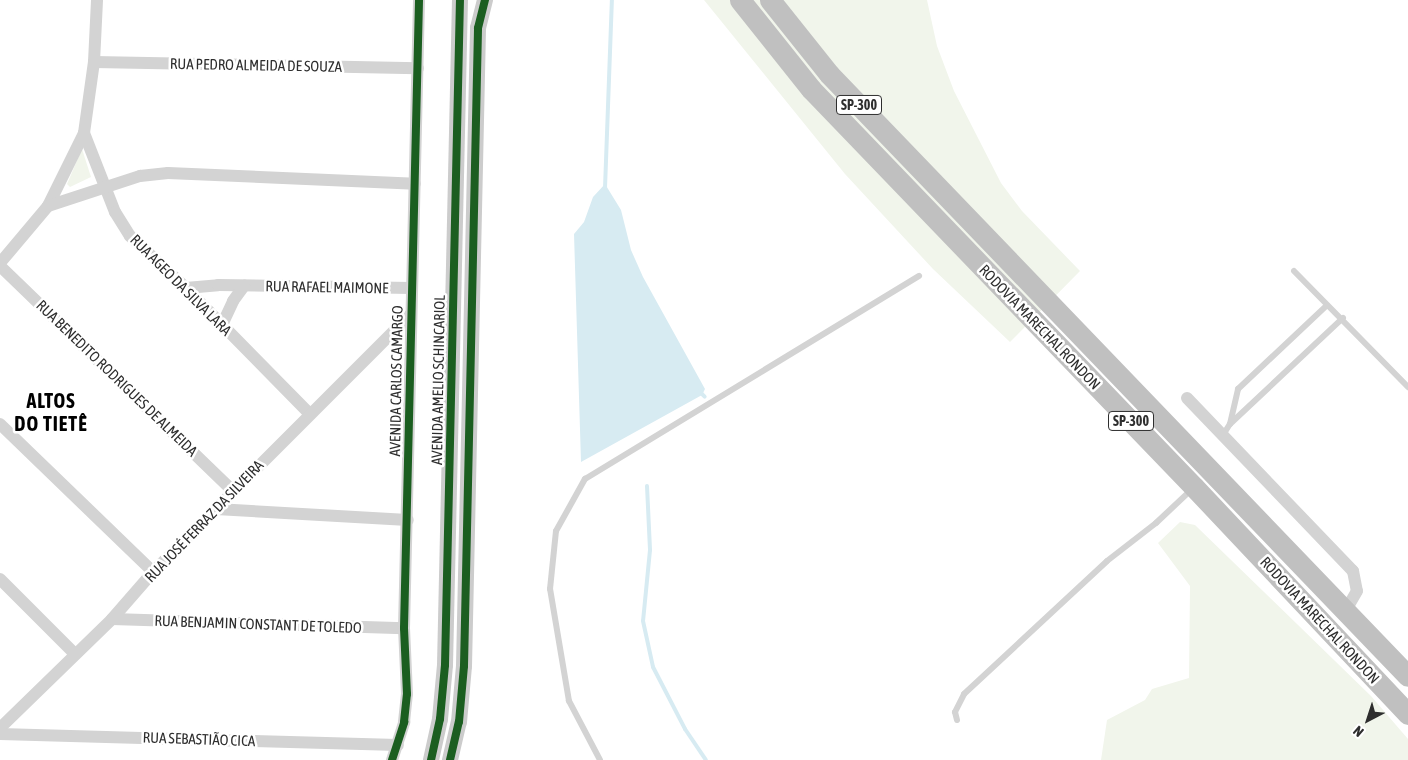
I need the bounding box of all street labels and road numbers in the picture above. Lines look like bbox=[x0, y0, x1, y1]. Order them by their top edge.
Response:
street label: RUA PEDRO ALMEIDA DE SOUZA bbox=[170, 54, 342, 76]
road number: SP-300 bbox=[835, 94, 883, 116]
street label: RUA AGEO DA SILVA LARA bbox=[127, 231, 235, 339]
street label: RODOVIA MARECHAL RONDON bbox=[976, 261, 1104, 393]
street label: RUA RAFAEL MAIMONE bbox=[265, 277, 389, 297]
street label: AVENIDA AMELIO SCHINCARIOL bbox=[428, 295, 448, 465]
street label: RUA BENEDITO RODRIGUES DE ALMEIDA bbox=[33, 296, 201, 460]
street label: AVENIDA CARLOS CAMARGO bbox=[386, 305, 406, 457]
road number: SP-300 bbox=[1107, 410, 1155, 432]
street label: RUA JOSÉ FERRAZ DA SILVEIRA bbox=[141, 456, 267, 586]
street label: RODOVIA MARECHAL RONDON bbox=[1257, 553, 1383, 687]
street label: RUA BENJAMIN CONSTANT DE TOLEDO bbox=[154, 611, 362, 637]
street label: RUA SEBASTIÃO CICA bbox=[142, 728, 256, 750]

